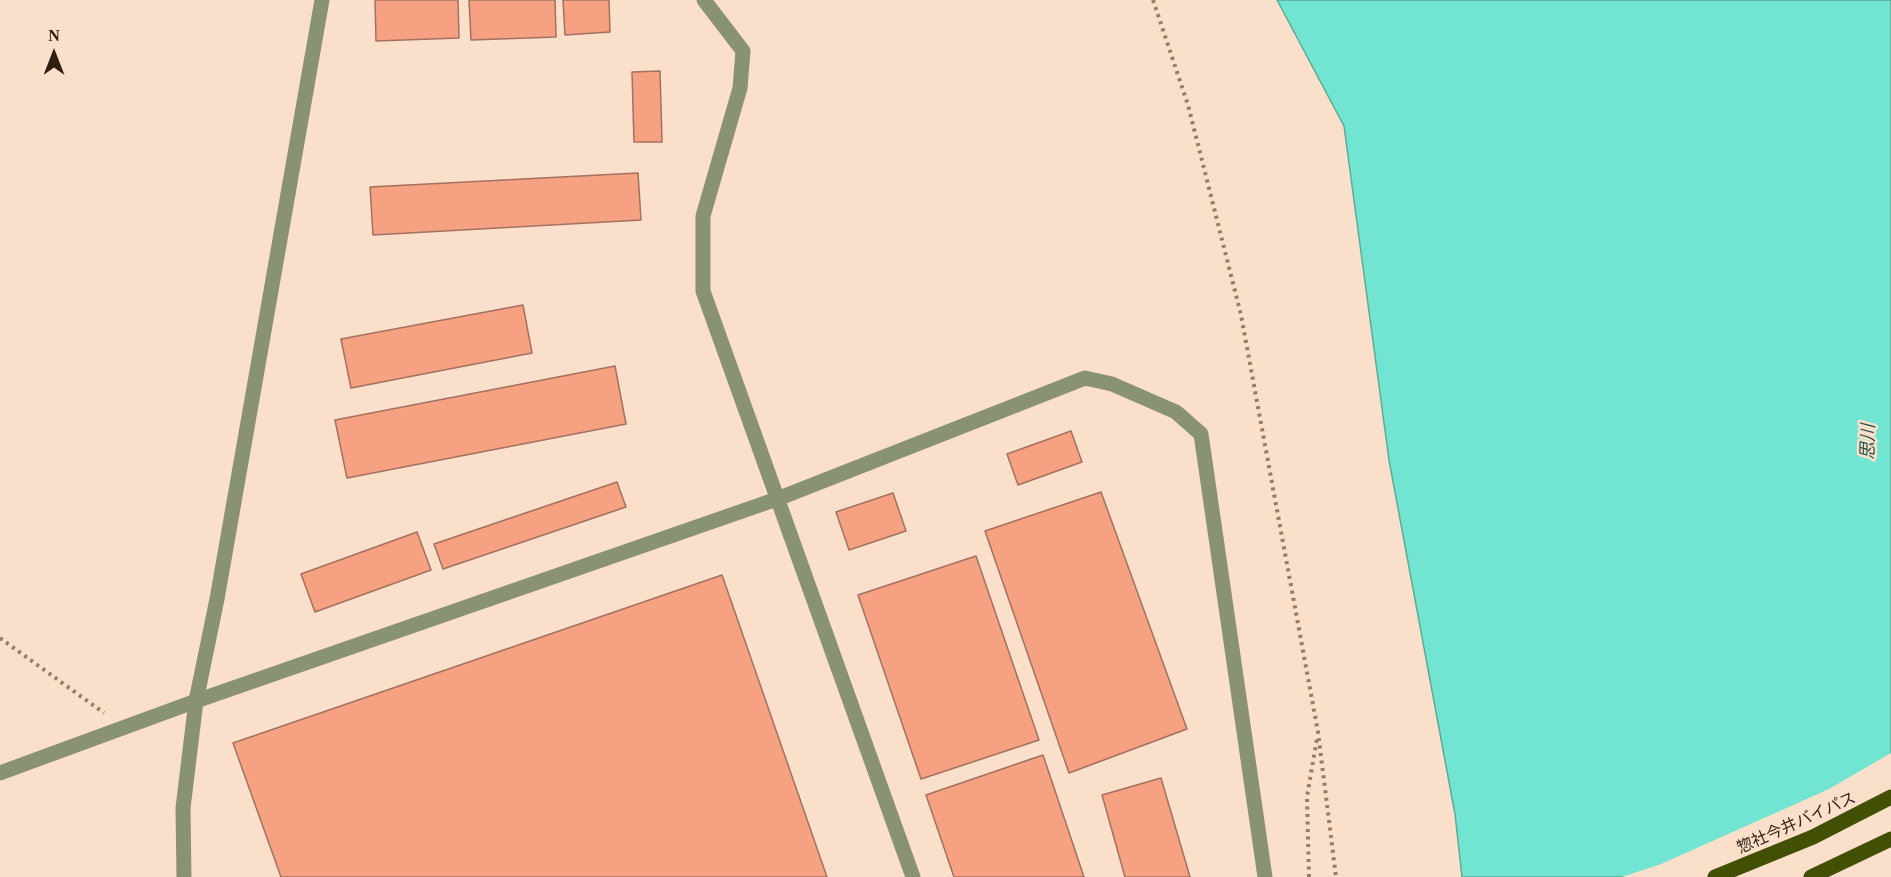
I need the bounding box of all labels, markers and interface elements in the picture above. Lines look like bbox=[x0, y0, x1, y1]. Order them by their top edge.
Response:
north arrow bbox=[24, 24, 84, 84]
text: N bbox=[48, 27, 60, 44]
water label: 思川 bbox=[1856, 424, 1878, 460]
street label: 惣社今井バイパス bbox=[1734, 787, 1858, 857]

